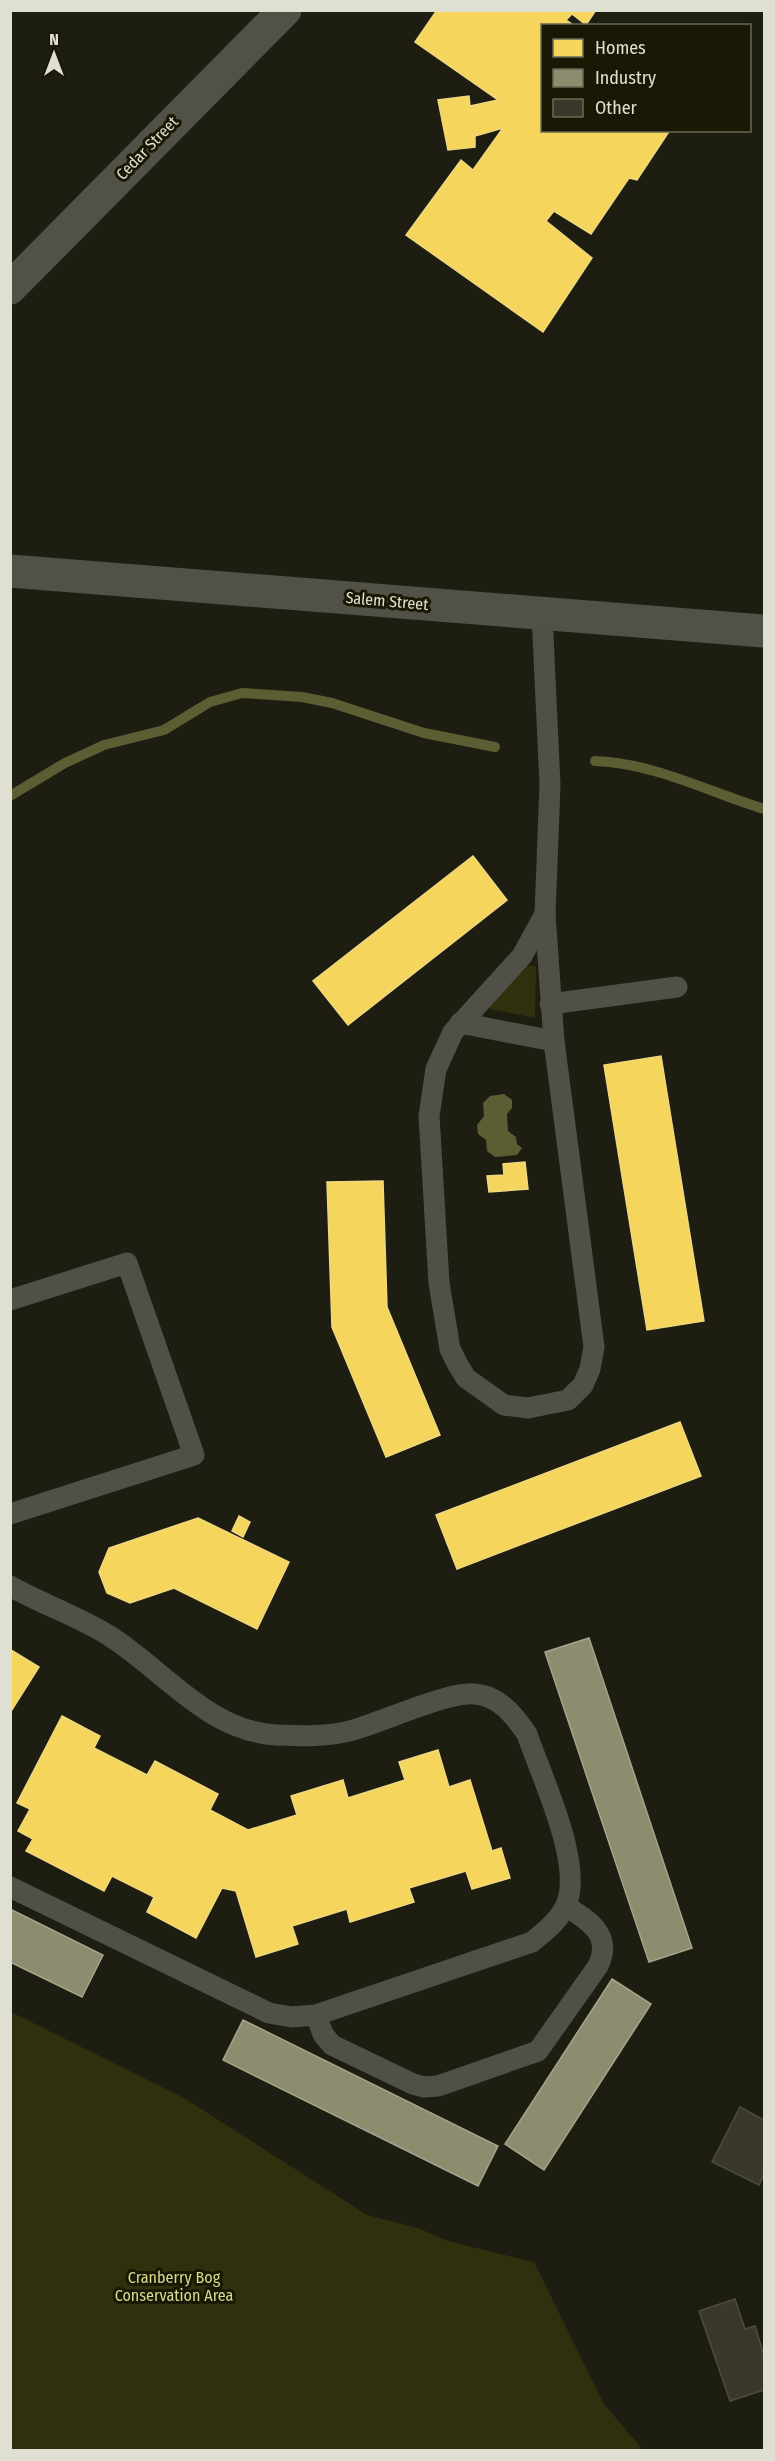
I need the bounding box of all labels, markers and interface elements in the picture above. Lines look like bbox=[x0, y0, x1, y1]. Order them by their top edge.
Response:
north arrow bbox=[24, 24, 84, 84]
legend bbox=[541, 24, 751, 132]
text: N bbox=[49, 30, 59, 49]
text: Homes bbox=[595, 37, 646, 59]
text: Industry bbox=[595, 67, 656, 89]
text: Other bbox=[595, 97, 638, 119]
street label: Cedar Street bbox=[112, 112, 182, 184]
street label: Salem Street bbox=[345, 588, 430, 614]
park label: Cranberry Bog Conservation Area bbox=[115, 2268, 234, 2305]

